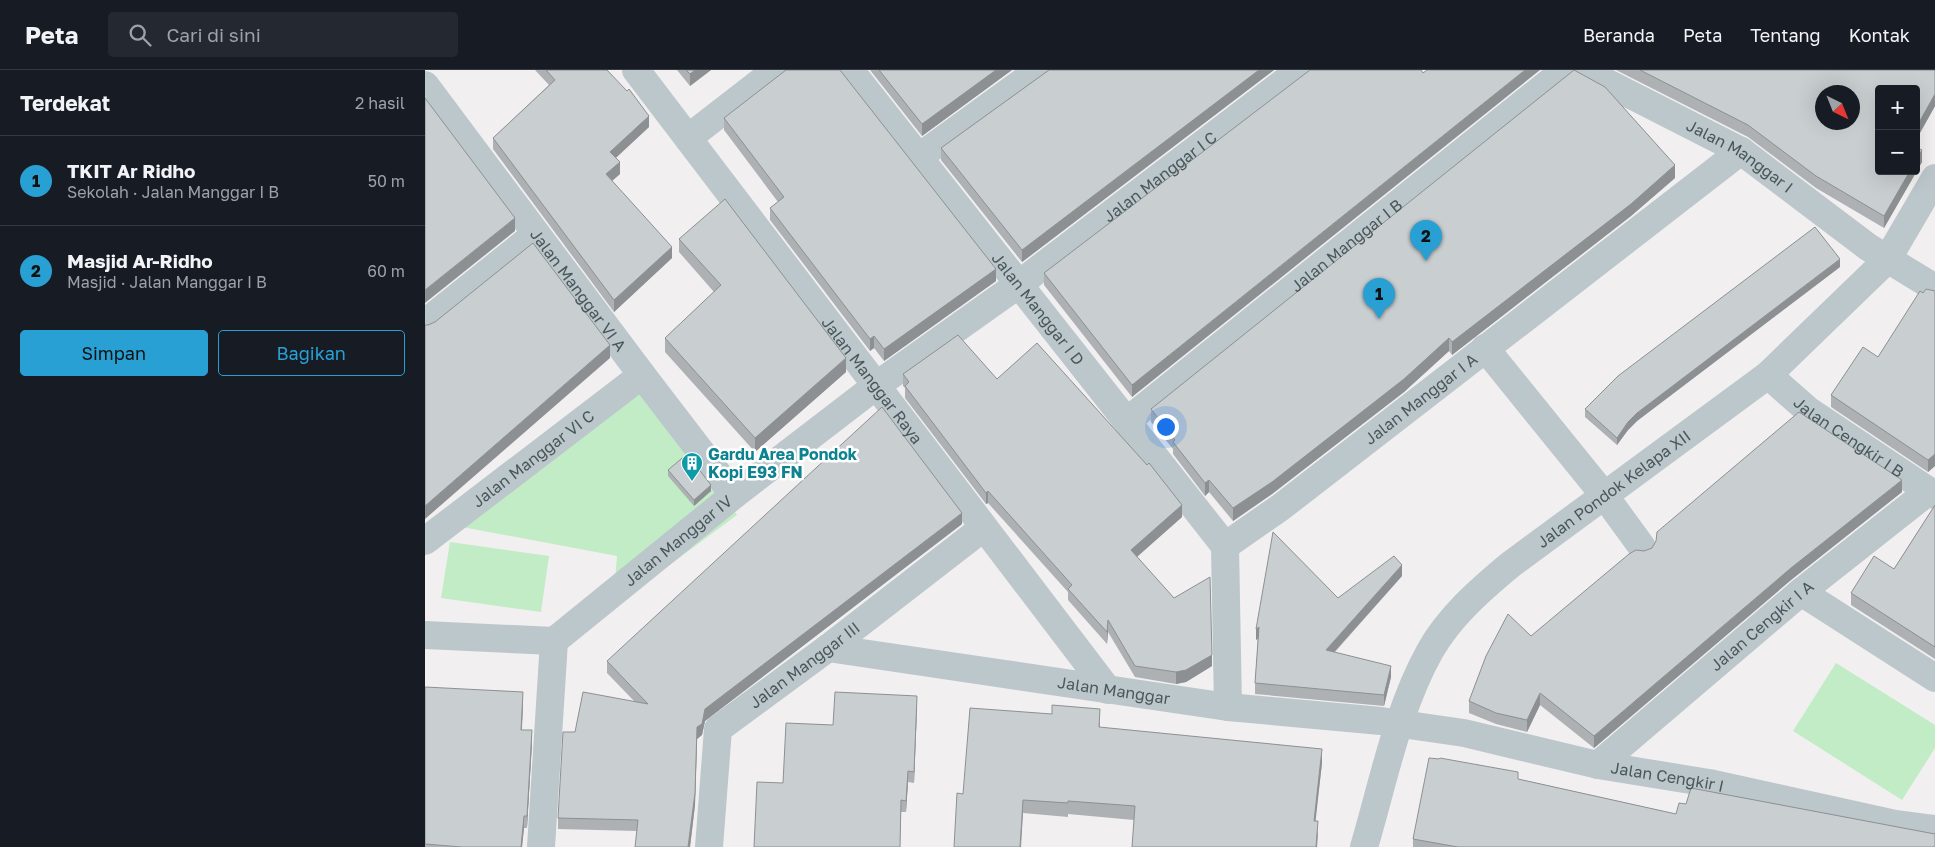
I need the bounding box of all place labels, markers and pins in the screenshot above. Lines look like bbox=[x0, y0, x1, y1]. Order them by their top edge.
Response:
pin: 2 bbox=[1410, 220, 1442, 261]
pin: 1 bbox=[1363, 278, 1395, 319]
place label: Gardu Area Pondok Kopi E93 FN bbox=[708, 444, 858, 482]
building icon: Gardu Area Pondok Kopi E93 FN bbox=[680, 451, 704, 482]

